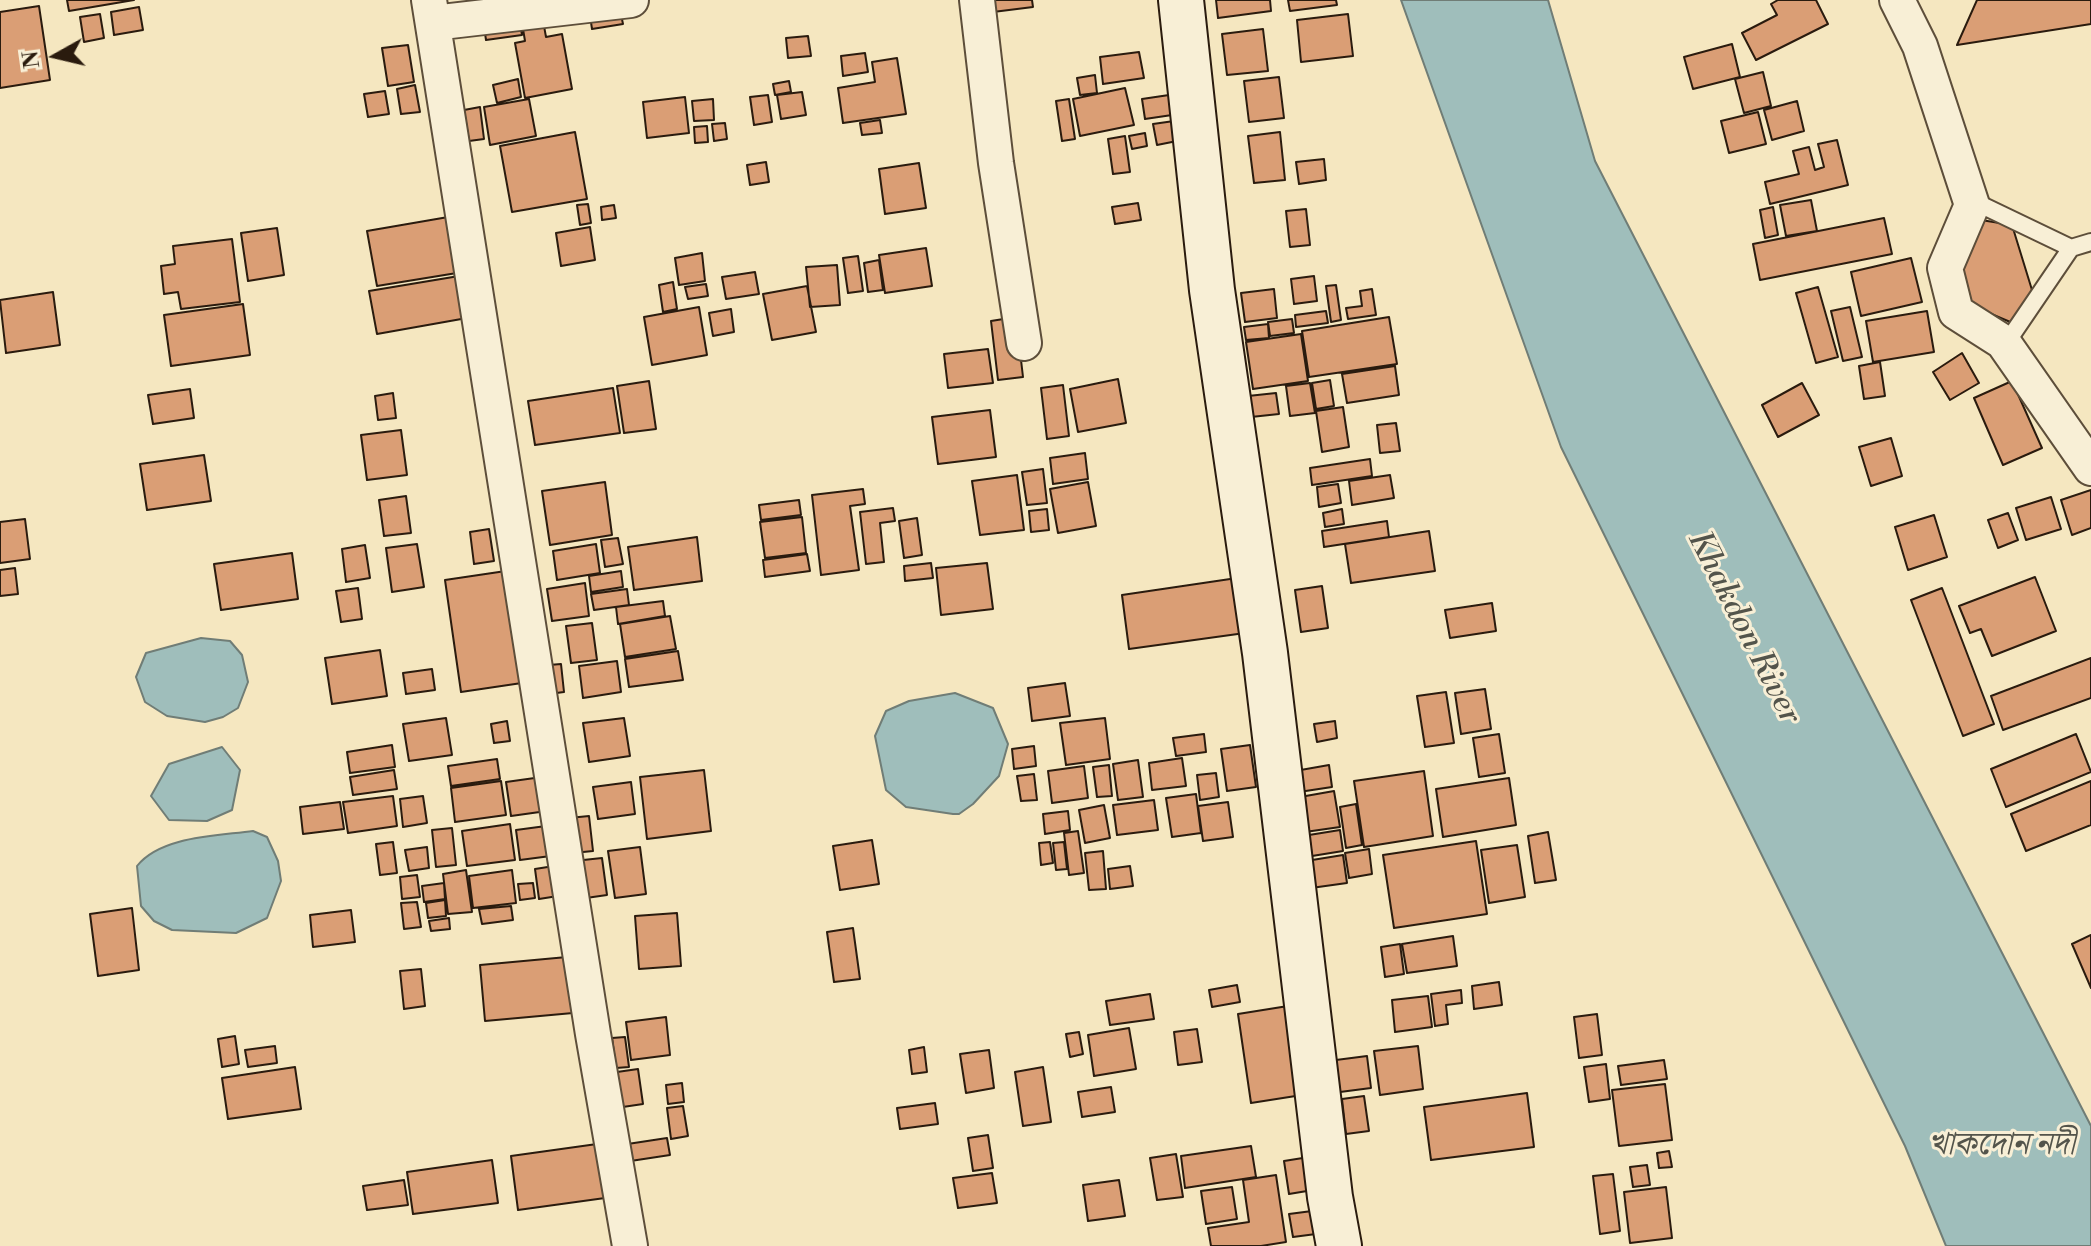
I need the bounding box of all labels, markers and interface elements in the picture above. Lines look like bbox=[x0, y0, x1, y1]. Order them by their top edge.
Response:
north arrow bbox=[16, 16, 96, 96]
text: N bbox=[17, 49, 46, 70]
water label: Khakdon River bbox=[1678, 525, 1808, 731]
water label: খাকদোন নদী bbox=[1927, 1127, 2075, 1165]

